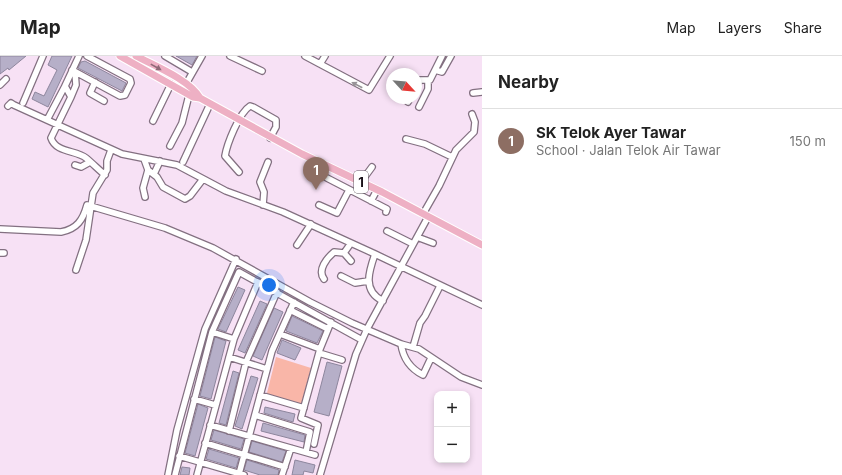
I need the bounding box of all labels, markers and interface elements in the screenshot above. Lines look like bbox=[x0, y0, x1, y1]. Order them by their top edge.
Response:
text: Map bbox=[20, 16, 61, 39]
text: Map bbox=[667, 19, 696, 36]
text: Layers bbox=[718, 19, 762, 36]
text: Share bbox=[784, 19, 822, 36]
one-way arrow bbox=[150, 64, 162, 70]
north arrow bbox=[386, 68, 422, 104]
text: Nearby bbox=[498, 72, 559, 92]
one-way arrow bbox=[351, 81, 363, 88]
text: SK Telok Ayer Tawar bbox=[536, 123, 686, 142]
text: 1 bbox=[508, 133, 514, 149]
text: 150 m bbox=[790, 133, 826, 149]
text: School · Jalan Telok Air Tawar bbox=[536, 142, 721, 158]
pin: 1 bbox=[303, 157, 329, 190]
road number: 1 bbox=[354, 171, 368, 193]
your location bbox=[259, 275, 279, 295]
map controls bbox=[434, 391, 470, 463]
button: + bbox=[434, 391, 470, 427]
button: − bbox=[434, 427, 470, 463]

